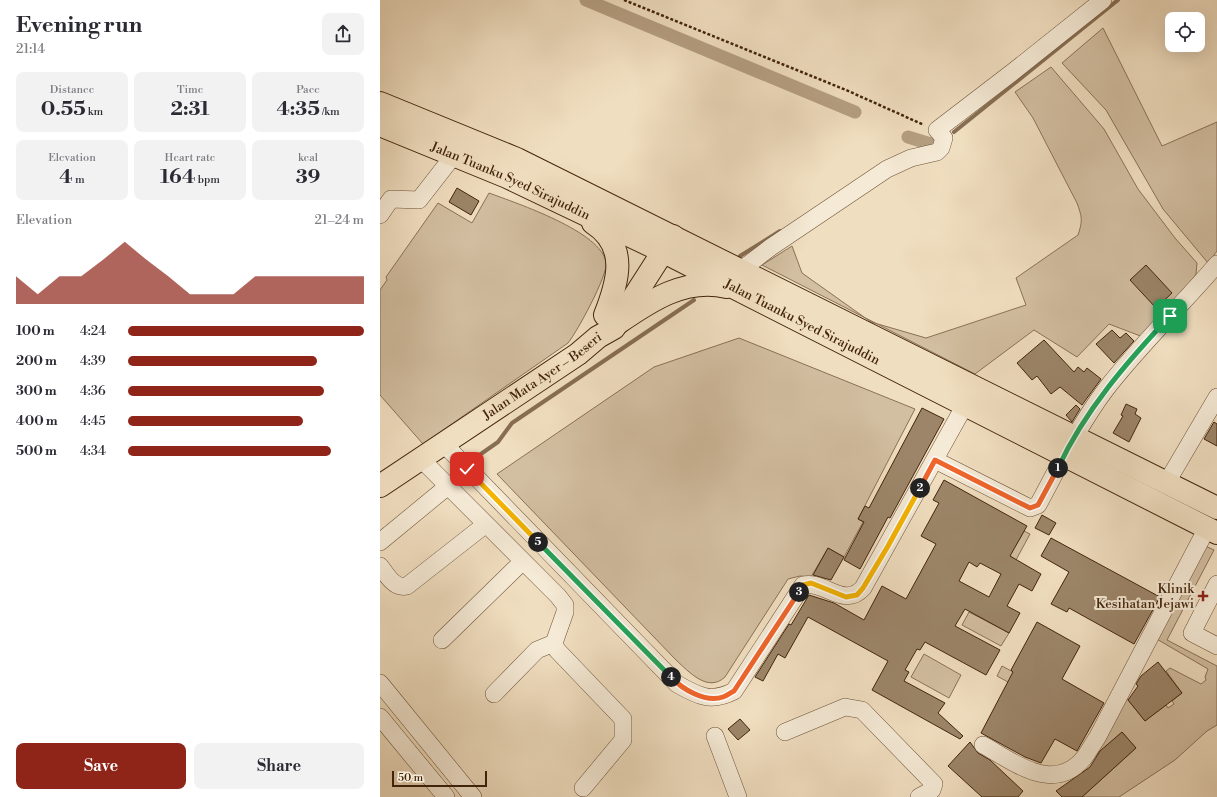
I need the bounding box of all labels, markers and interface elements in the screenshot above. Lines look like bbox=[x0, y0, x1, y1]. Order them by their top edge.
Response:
text: Evening run bbox=[16, 12, 142, 39]
map controls bbox=[1165, 12, 1205, 52]
button: locate bbox=[1165, 12, 1205, 52]
button: share bbox=[322, 13, 364, 55]
text: 21:14 bbox=[16, 41, 45, 57]
text: Distance bbox=[50, 83, 94, 97]
text: Time bbox=[177, 83, 203, 97]
text: Pace bbox=[296, 83, 320, 97]
text: 0.55 bbox=[41, 97, 86, 122]
text: 2:31 bbox=[170, 97, 210, 122]
text: 4:35 bbox=[276, 97, 320, 122]
text: km bbox=[86, 105, 103, 119]
text: /km bbox=[320, 105, 340, 119]
street label: Jalan Tuanku Syed Sirajuddin bbox=[428, 138, 593, 224]
text: Elevation bbox=[48, 151, 96, 165]
text: Heart rate bbox=[165, 151, 215, 165]
text: kcal bbox=[298, 151, 318, 165]
text: 4 bbox=[59, 165, 73, 190]
text: 164 bbox=[160, 165, 195, 190]
text: 39 bbox=[296, 165, 320, 190]
text: m bbox=[73, 173, 85, 187]
text: bpm bbox=[195, 173, 220, 187]
text: Elevation bbox=[16, 212, 72, 228]
text: 21–24 m bbox=[315, 212, 364, 228]
street label: Jalan Tuanku Syed Sirajuddin bbox=[721, 275, 883, 368]
pin bbox=[1153, 299, 1187, 333]
icon: arrive bbox=[1159, 305, 1181, 327]
text: 100 m bbox=[16, 323, 55, 339]
text: 4:24 bbox=[80, 323, 106, 339]
street label: Jalan Mata Ayer – Beseri bbox=[479, 329, 604, 424]
text: 200 m bbox=[16, 353, 57, 369]
text: 4:39 bbox=[80, 353, 106, 369]
text: 300 m bbox=[16, 383, 57, 399]
text: 4:36 bbox=[80, 383, 106, 399]
text: 400 m bbox=[16, 413, 58, 429]
text: 4:45 bbox=[80, 413, 106, 429]
text: 500 m bbox=[16, 443, 57, 459]
text: 4:34 bbox=[80, 443, 106, 459]
pin bbox=[450, 452, 484, 486]
icon: check bbox=[456, 458, 478, 480]
pin: 1 bbox=[1048, 458, 1068, 478]
text: 1 bbox=[1055, 461, 1061, 475]
pin: 2 bbox=[910, 478, 930, 498]
text: 2 bbox=[917, 481, 923, 495]
pin: 5 bbox=[528, 532, 548, 552]
text: 5 bbox=[535, 535, 541, 549]
place label: Klinik Kesihatan Jejawi bbox=[1096, 581, 1195, 612]
pin: 3 bbox=[789, 582, 809, 602]
text: 3 bbox=[796, 585, 802, 599]
marker: Klinik Kesihatan Jejawi bbox=[1197, 590, 1209, 602]
pin: 4 bbox=[661, 667, 681, 687]
text: 4 bbox=[667, 670, 675, 684]
button: Save bbox=[16, 743, 186, 789]
button: Share bbox=[194, 743, 364, 789]
scale bar bbox=[392, 769, 487, 788]
text: 50 m bbox=[398, 771, 423, 785]

